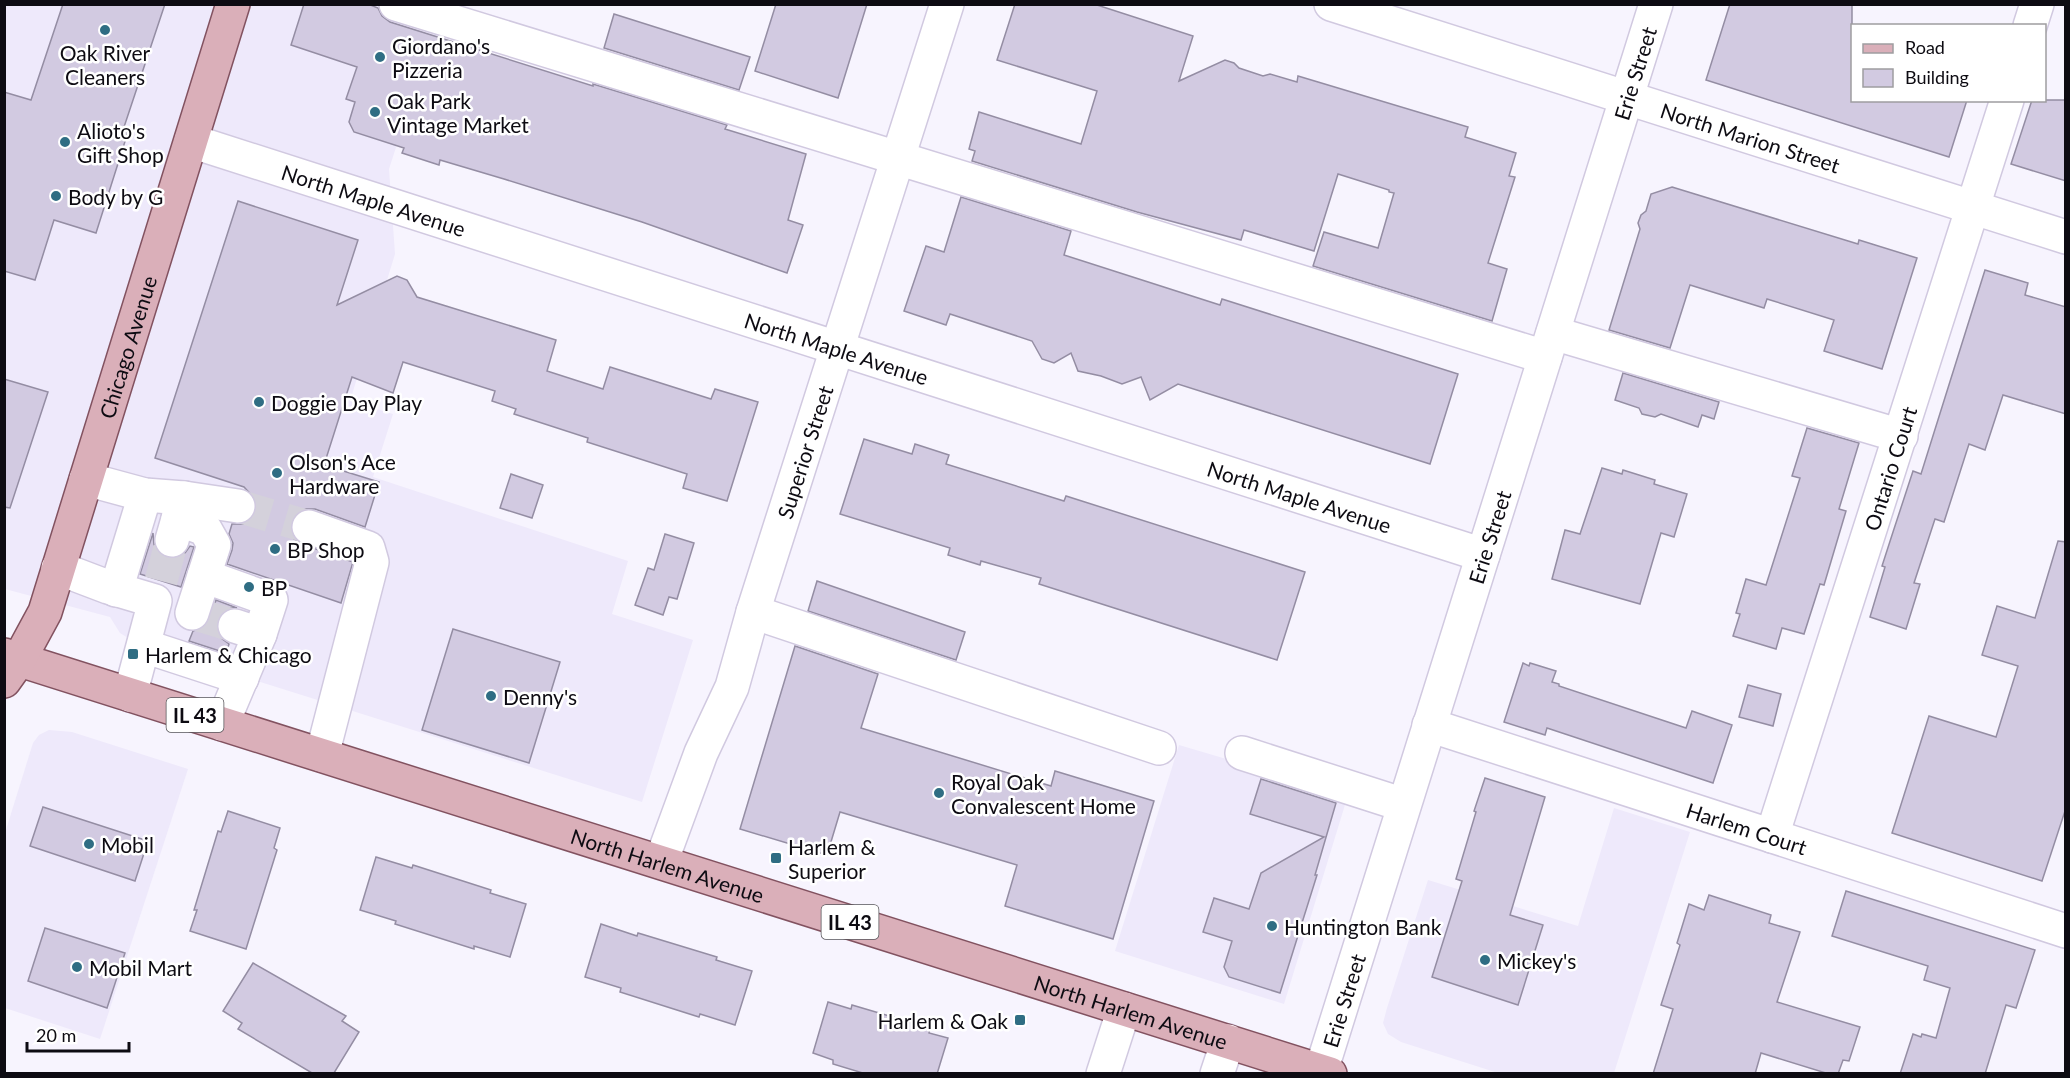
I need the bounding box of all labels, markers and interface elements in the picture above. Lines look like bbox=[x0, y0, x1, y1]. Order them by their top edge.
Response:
marker: Oak River Cleaners bbox=[98, 23, 112, 37]
street label: Erie Street bbox=[1608, 23, 1661, 123]
legend bbox=[1851, 24, 2046, 102]
place label: Giordano's Pizzeria bbox=[392, 33, 490, 82]
text: Road bbox=[1905, 36, 1945, 58]
place label: Oak River Cleaners bbox=[60, 40, 151, 89]
marker: Giordano's Pizzeria bbox=[373, 50, 387, 64]
text: Building bbox=[1905, 66, 1969, 88]
place label: Oak Park Vintage Market bbox=[387, 88, 529, 137]
street label: North Marion Street bbox=[1658, 97, 1844, 177]
marker: Oak Park Vintage Market bbox=[368, 105, 382, 119]
place label: Alioto's Gift Shop bbox=[77, 118, 164, 167]
marker: Alioto's Gift Shop bbox=[58, 135, 72, 149]
street label: North Maple Avenue bbox=[279, 158, 469, 241]
place label: Body by G bbox=[68, 184, 163, 209]
marker: Body by G bbox=[49, 189, 63, 203]
street label: Chicago Avenue bbox=[93, 272, 161, 421]
street label: North Maple Avenue bbox=[742, 307, 932, 389]
street label: Superior Street bbox=[771, 382, 837, 522]
place label: Doggie Day Play bbox=[271, 390, 422, 415]
marker: Doggie Day Play bbox=[252, 395, 266, 409]
street label: Ontario Court bbox=[1858, 403, 1921, 533]
place label: Olson's Ace Hardware bbox=[289, 449, 396, 498]
street label: North Maple Avenue bbox=[1204, 455, 1395, 537]
marker: Olson's Ace Hardware bbox=[270, 466, 284, 480]
street label: Erie Street bbox=[1462, 487, 1515, 586]
place label: BP Shop bbox=[287, 537, 365, 562]
marker: BP Shop bbox=[268, 542, 282, 556]
place label: BP bbox=[261, 575, 287, 600]
marker: BP bbox=[242, 580, 256, 594]
place label: Harlem & Chicago bbox=[145, 642, 312, 667]
marker: Harlem & Chicago bbox=[126, 647, 140, 661]
place label: Denny's bbox=[503, 684, 577, 709]
marker: Denny's bbox=[484, 689, 498, 703]
road number: IL 43 bbox=[166, 698, 224, 732]
place label: Royal Oak Convalescent Home bbox=[951, 769, 1136, 818]
marker: Royal Oak Convalescent Home bbox=[932, 786, 946, 800]
street label: Harlem Court bbox=[1683, 797, 1811, 859]
street label: North Harlem Avenue bbox=[568, 822, 767, 907]
place label: Mobil bbox=[101, 832, 154, 857]
place label: Harlem & Superior bbox=[788, 834, 875, 883]
marker: Mobil bbox=[82, 837, 96, 851]
marker: Harlem & Superior bbox=[769, 851, 783, 865]
road number: IL 43 bbox=[822, 905, 878, 939]
place label: Huntington Bank bbox=[1284, 914, 1442, 939]
marker: Huntington Bank bbox=[1265, 919, 1279, 933]
place label: Mickey's bbox=[1497, 948, 1576, 973]
street label: Erie Street bbox=[1317, 950, 1370, 1050]
marker: Mickey's bbox=[1478, 953, 1492, 967]
place label: Mobil Mart bbox=[89, 955, 192, 980]
marker: Mobil Mart bbox=[70, 960, 84, 974]
street label: North Harlem Avenue bbox=[1031, 969, 1231, 1053]
place label: Harlem & Oak bbox=[878, 1008, 1008, 1033]
marker: Harlem & Oak bbox=[1013, 1013, 1027, 1027]
scale bar bbox=[27, 1015, 129, 1053]
text: 20 m bbox=[36, 1024, 76, 1046]

